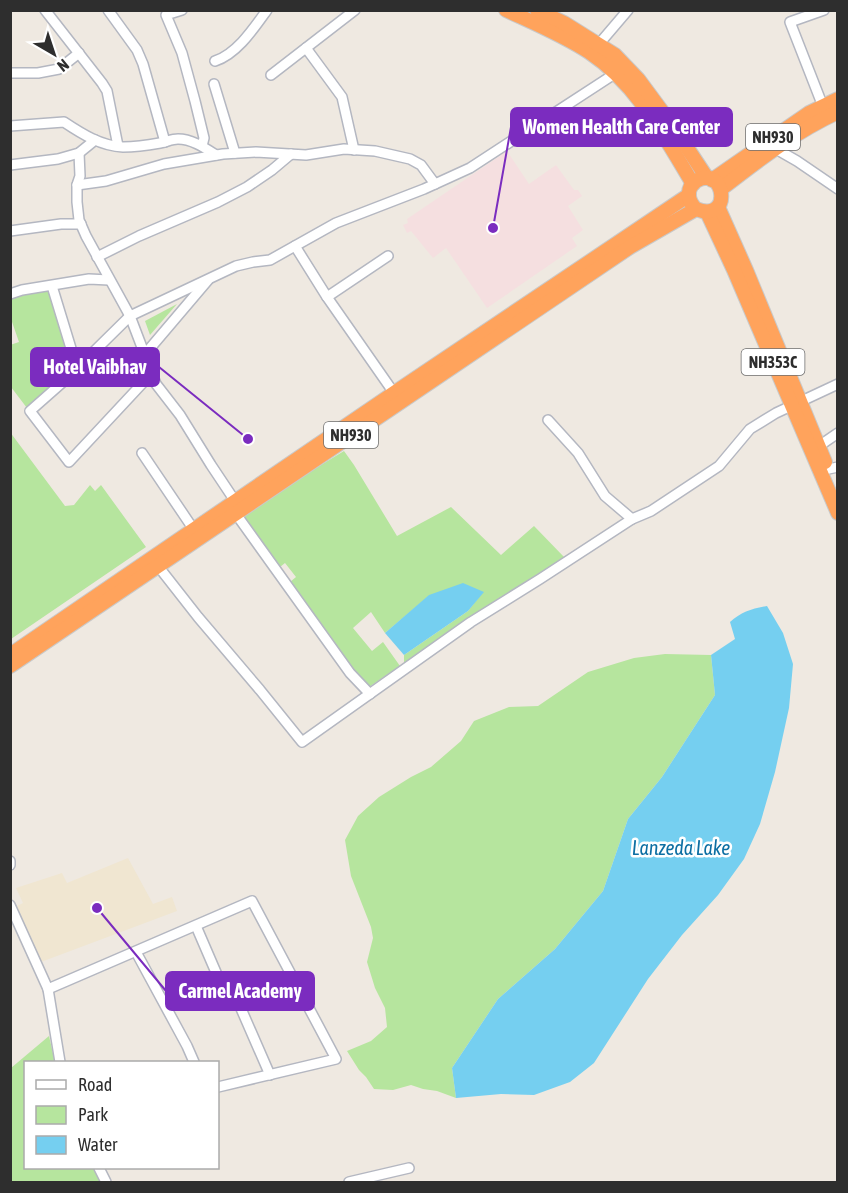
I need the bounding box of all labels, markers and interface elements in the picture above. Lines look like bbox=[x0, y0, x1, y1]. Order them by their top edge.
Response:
north arrow bbox=[24, 24, 84, 84]
text: N bbox=[54, 56, 73, 76]
callout: Women Health Care Center bbox=[511, 108, 732, 146]
text: Women Health Care Center bbox=[521, 115, 721, 138]
road number: NH930 bbox=[746, 124, 800, 150]
callout: Hotel Vaibhav bbox=[31, 348, 159, 386]
road number: NH353C bbox=[742, 349, 804, 375]
text: Hotel Vaibhav bbox=[43, 355, 148, 378]
road number: NH930 bbox=[324, 422, 378, 448]
water label: Lanzeda Lake bbox=[632, 836, 730, 859]
callout: Carmel Academy bbox=[166, 972, 314, 1010]
text: Carmel Academy bbox=[178, 979, 302, 1002]
legend bbox=[24, 1061, 219, 1169]
text: Road bbox=[78, 1074, 112, 1095]
text: Park bbox=[78, 1104, 108, 1125]
text: Water bbox=[78, 1134, 118, 1155]

